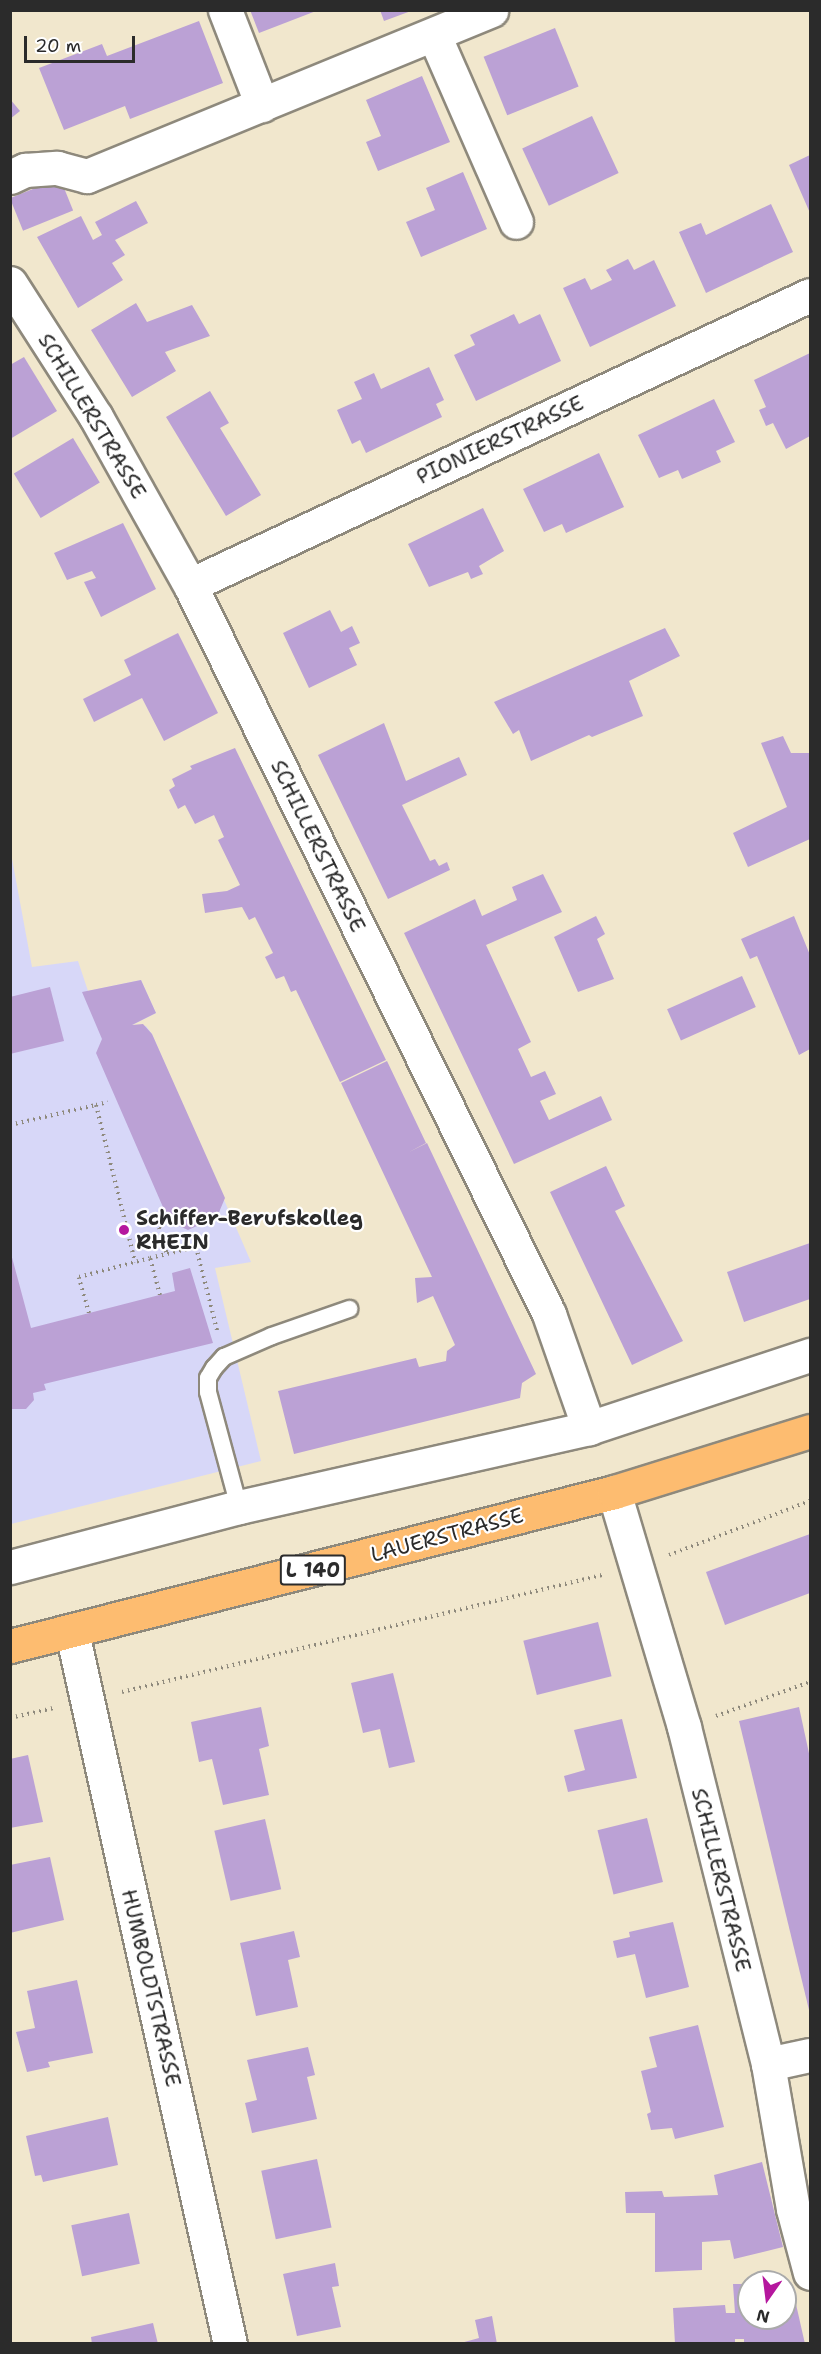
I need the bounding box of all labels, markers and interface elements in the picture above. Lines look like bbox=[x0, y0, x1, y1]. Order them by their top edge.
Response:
scale bar bbox=[27, 24, 138, 62]
text: 20 m bbox=[35, 34, 81, 58]
street label: SCHILLERSTRASSE bbox=[33, 329, 151, 503]
street label: PIONIERSTRASSE bbox=[412, 390, 588, 490]
street label: SCHILLERSTRASSE bbox=[265, 756, 371, 936]
place label: Schiffer-Berufskolleg RHEIN bbox=[136, 1205, 363, 1255]
marker: Schiffer-Berufskolleg RHEIN bbox=[117, 1223, 131, 1237]
street label: LAUERSTRASSE bbox=[368, 1503, 526, 1567]
road number: L 140 bbox=[278, 1553, 348, 1587]
street label: SCHILLERSTRASSE bbox=[686, 1786, 756, 1974]
street label: HUMBOLDTSTRASSE bbox=[116, 1887, 186, 2089]
north arrow bbox=[737, 2270, 797, 2330]
text: N bbox=[754, 2304, 772, 2328]

